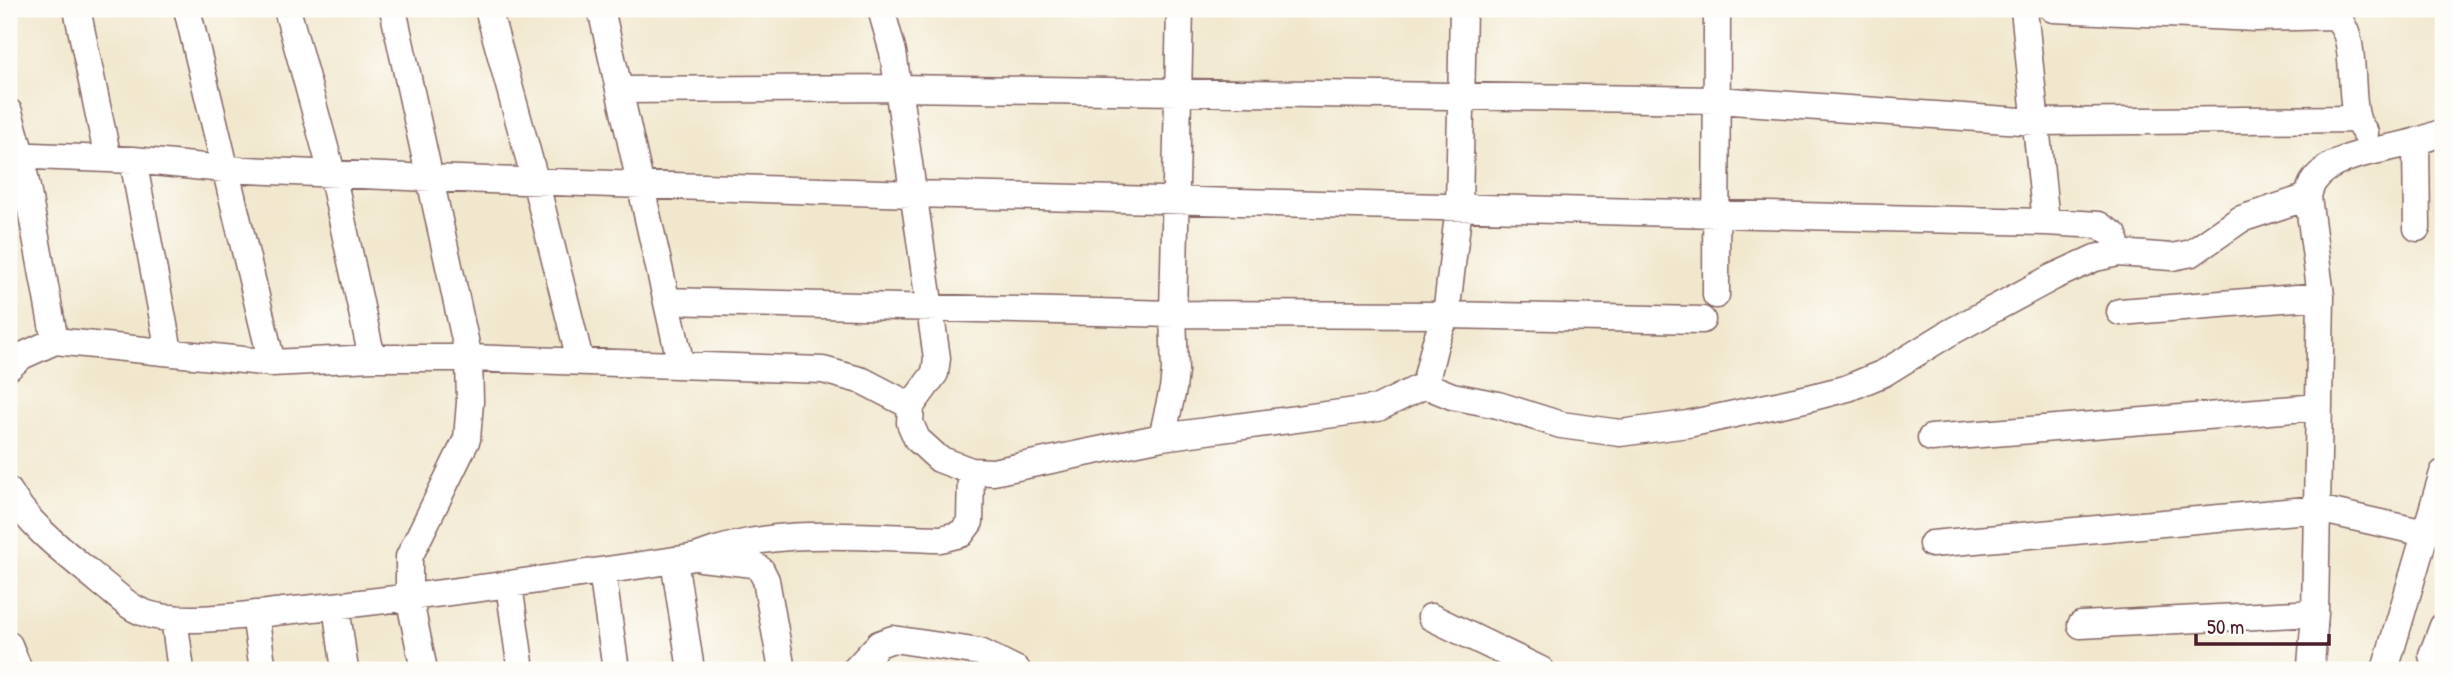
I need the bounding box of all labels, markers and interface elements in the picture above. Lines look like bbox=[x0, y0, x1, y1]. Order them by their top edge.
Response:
scale bar bbox=[2196, 602, 2330, 646]
text: 50 m bbox=[2207, 612, 2244, 641]

